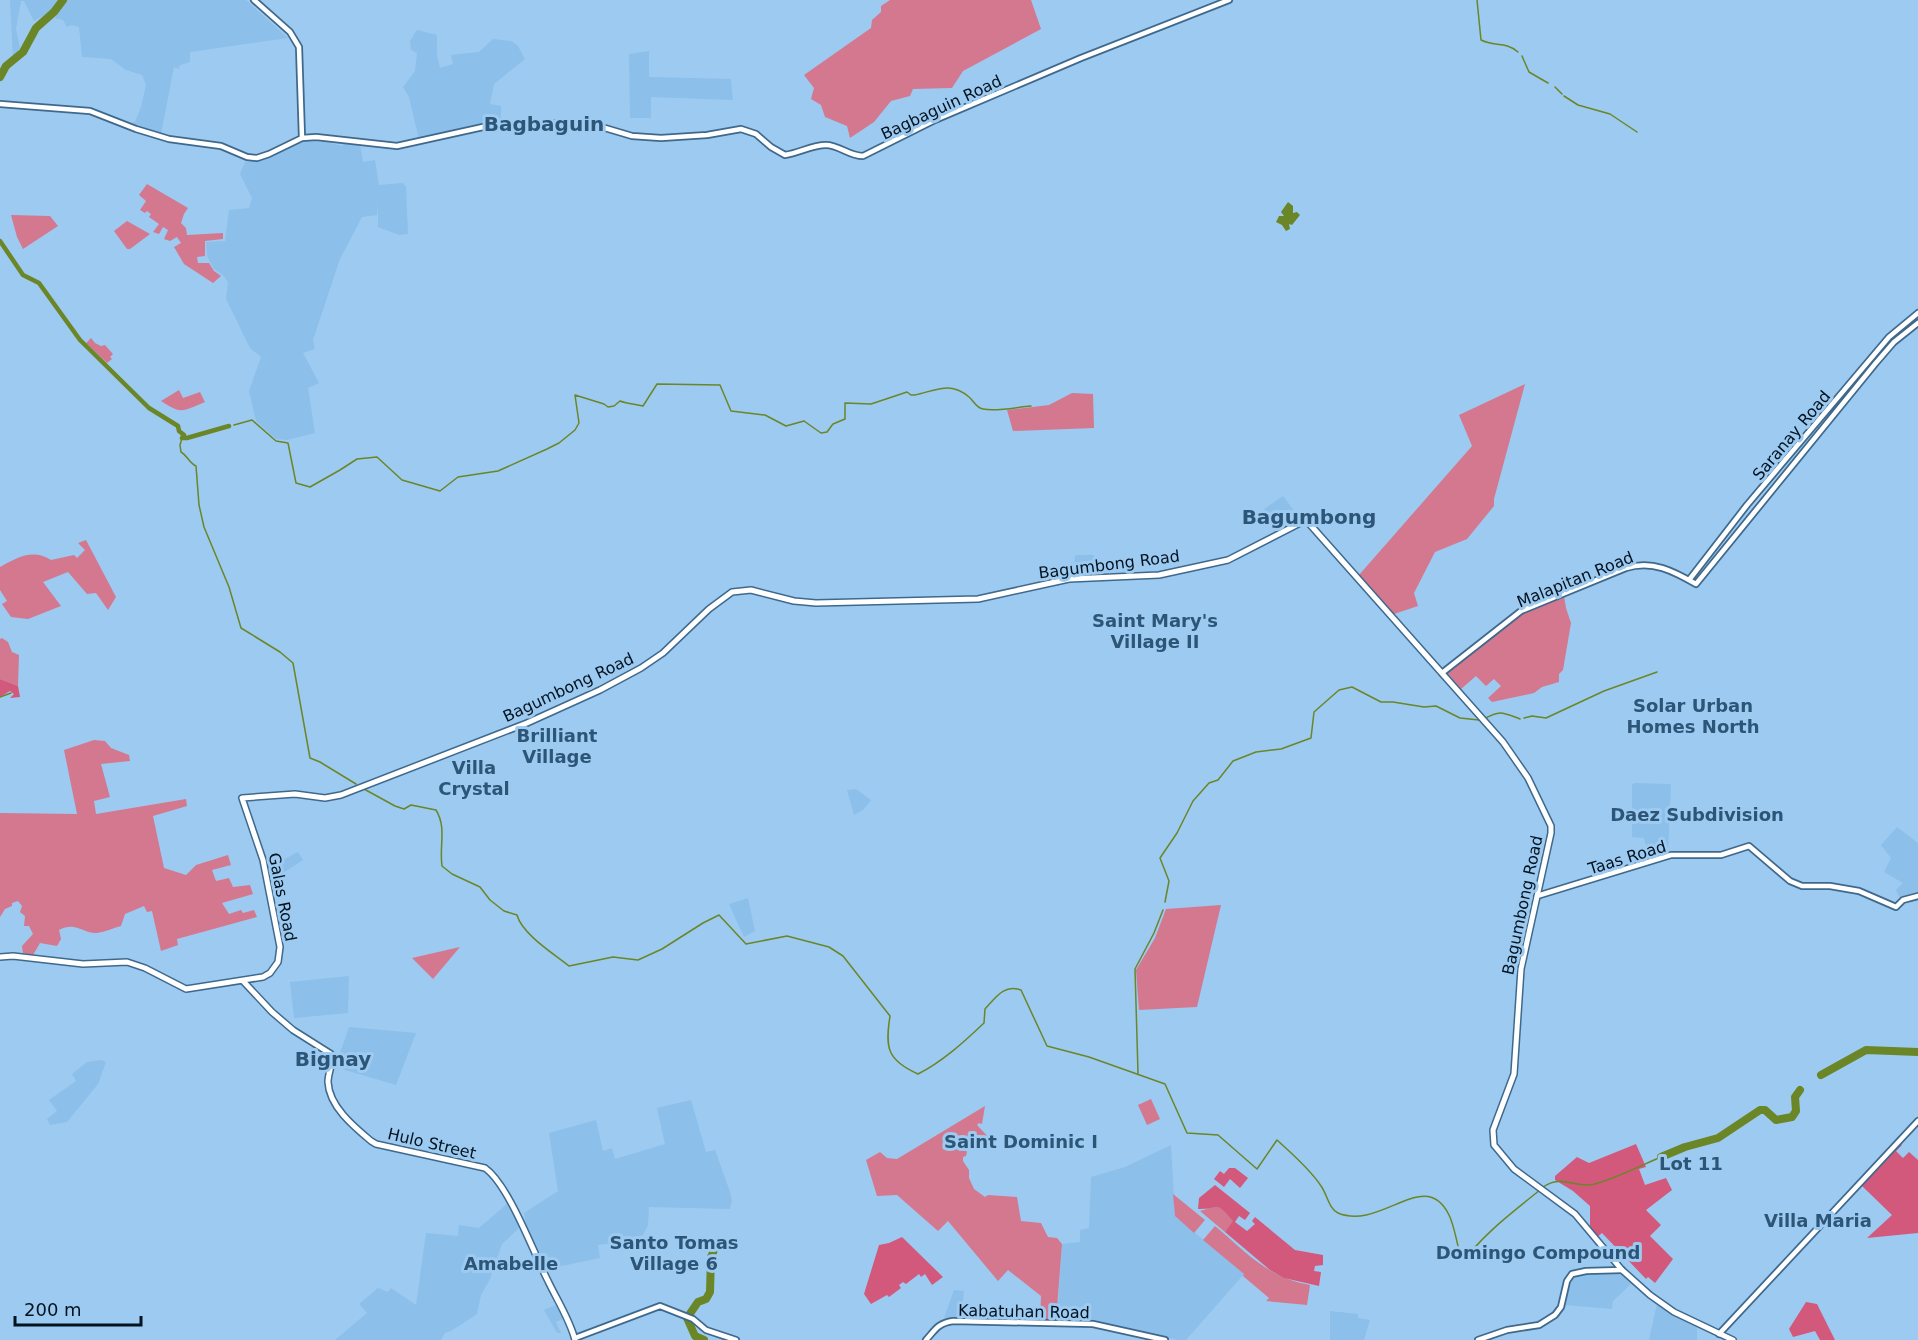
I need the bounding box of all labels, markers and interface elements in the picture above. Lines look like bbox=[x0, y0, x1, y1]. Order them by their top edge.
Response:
street label: Bagbaguin Road bbox=[878, 71, 1005, 144]
district label: Bagbaguin bbox=[484, 112, 604, 136]
street label: Saranay Road bbox=[1748, 387, 1834, 484]
district label: Bagumbong bbox=[1242, 505, 1376, 529]
street label: Bagumbong Road bbox=[1037, 546, 1181, 583]
street label: Malapitan Road bbox=[1514, 547, 1636, 611]
district label: Saint Mary's Village II bbox=[1092, 610, 1218, 652]
street label: Bagumbong Road bbox=[500, 649, 637, 726]
district label: Solar Urban Homes North bbox=[1626, 695, 1760, 737]
district label: Brilliant Village bbox=[517, 725, 598, 767]
district label: Villa Crystal bbox=[438, 757, 510, 799]
district label: Daez Subdivision bbox=[1610, 804, 1784, 825]
street label: Bagumbong Road bbox=[1498, 834, 1547, 977]
street label: Taas Road bbox=[1585, 837, 1668, 879]
street label: Galas Road bbox=[265, 851, 300, 943]
district label: Bignay bbox=[295, 1047, 371, 1071]
street label: Hulo Street bbox=[386, 1124, 478, 1163]
district label: Saint Dominic I bbox=[944, 1131, 1098, 1152]
district label: Lot 11 bbox=[1659, 1153, 1723, 1174]
district label: Villa Maria bbox=[1764, 1210, 1872, 1231]
district label: Santo Tomas Village 6 bbox=[609, 1232, 739, 1274]
district label: Domingo Compound bbox=[1436, 1242, 1640, 1263]
district label: Amabelle bbox=[464, 1253, 558, 1274]
scale bar bbox=[15, 1289, 141, 1327]
text: 200 m bbox=[24, 1299, 82, 1320]
street label: Kabatuhan Road bbox=[958, 1301, 1090, 1322]

